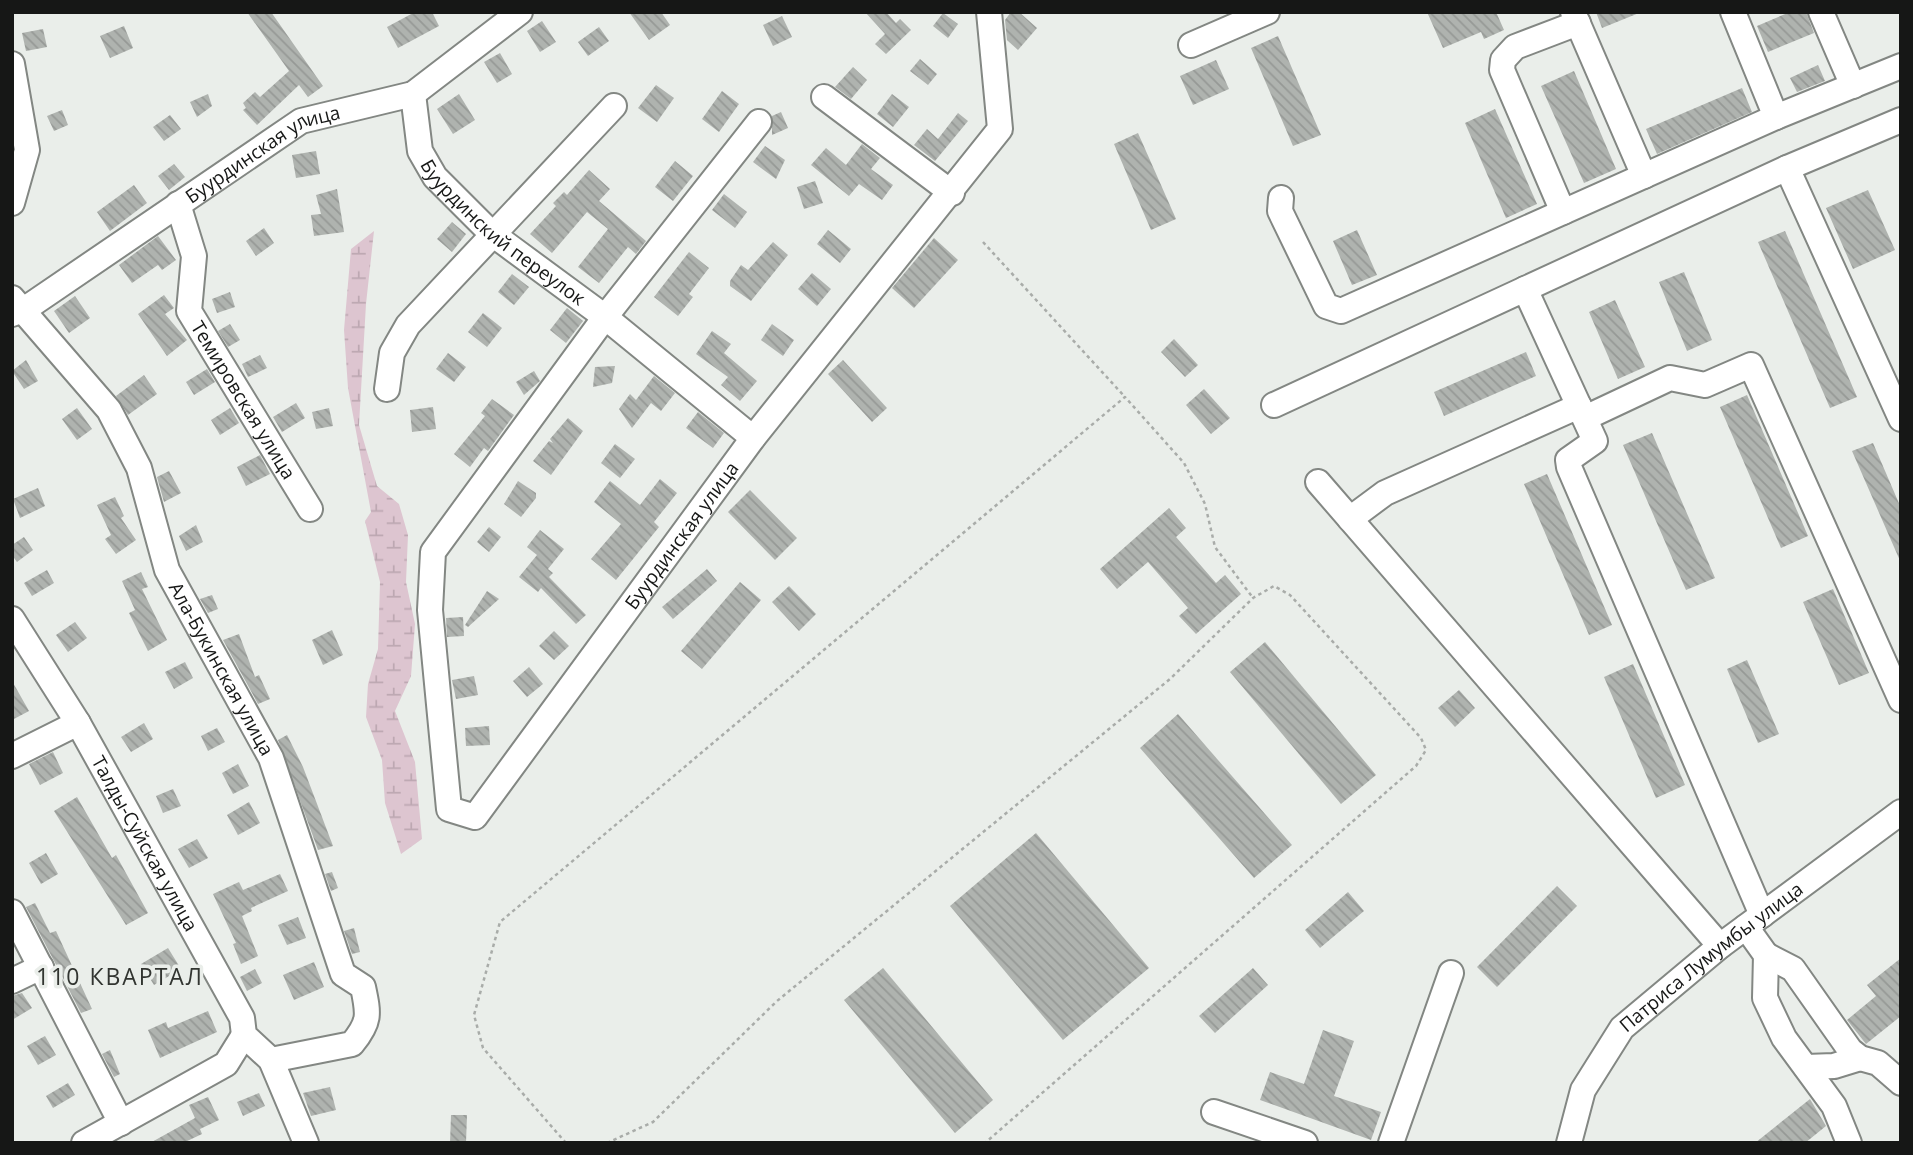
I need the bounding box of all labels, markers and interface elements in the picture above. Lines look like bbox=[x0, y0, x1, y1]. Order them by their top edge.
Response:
street label: Буурдинская улица bbox=[180, 99, 343, 209]
street label: Буурдинский переулок bbox=[415, 155, 591, 311]
street label: Темировская улица bbox=[185, 316, 302, 484]
street label: Буурдинская улица bbox=[619, 456, 744, 615]
street label: Ала-Букинская улица bbox=[163, 577, 280, 760]
street label: Талды-Суйская улица bbox=[86, 751, 204, 936]
street label: Патриса Лумумбы улица bbox=[1614, 876, 1808, 1038]
district label: 110 КВАРТАЛ bbox=[36, 960, 204, 992]

